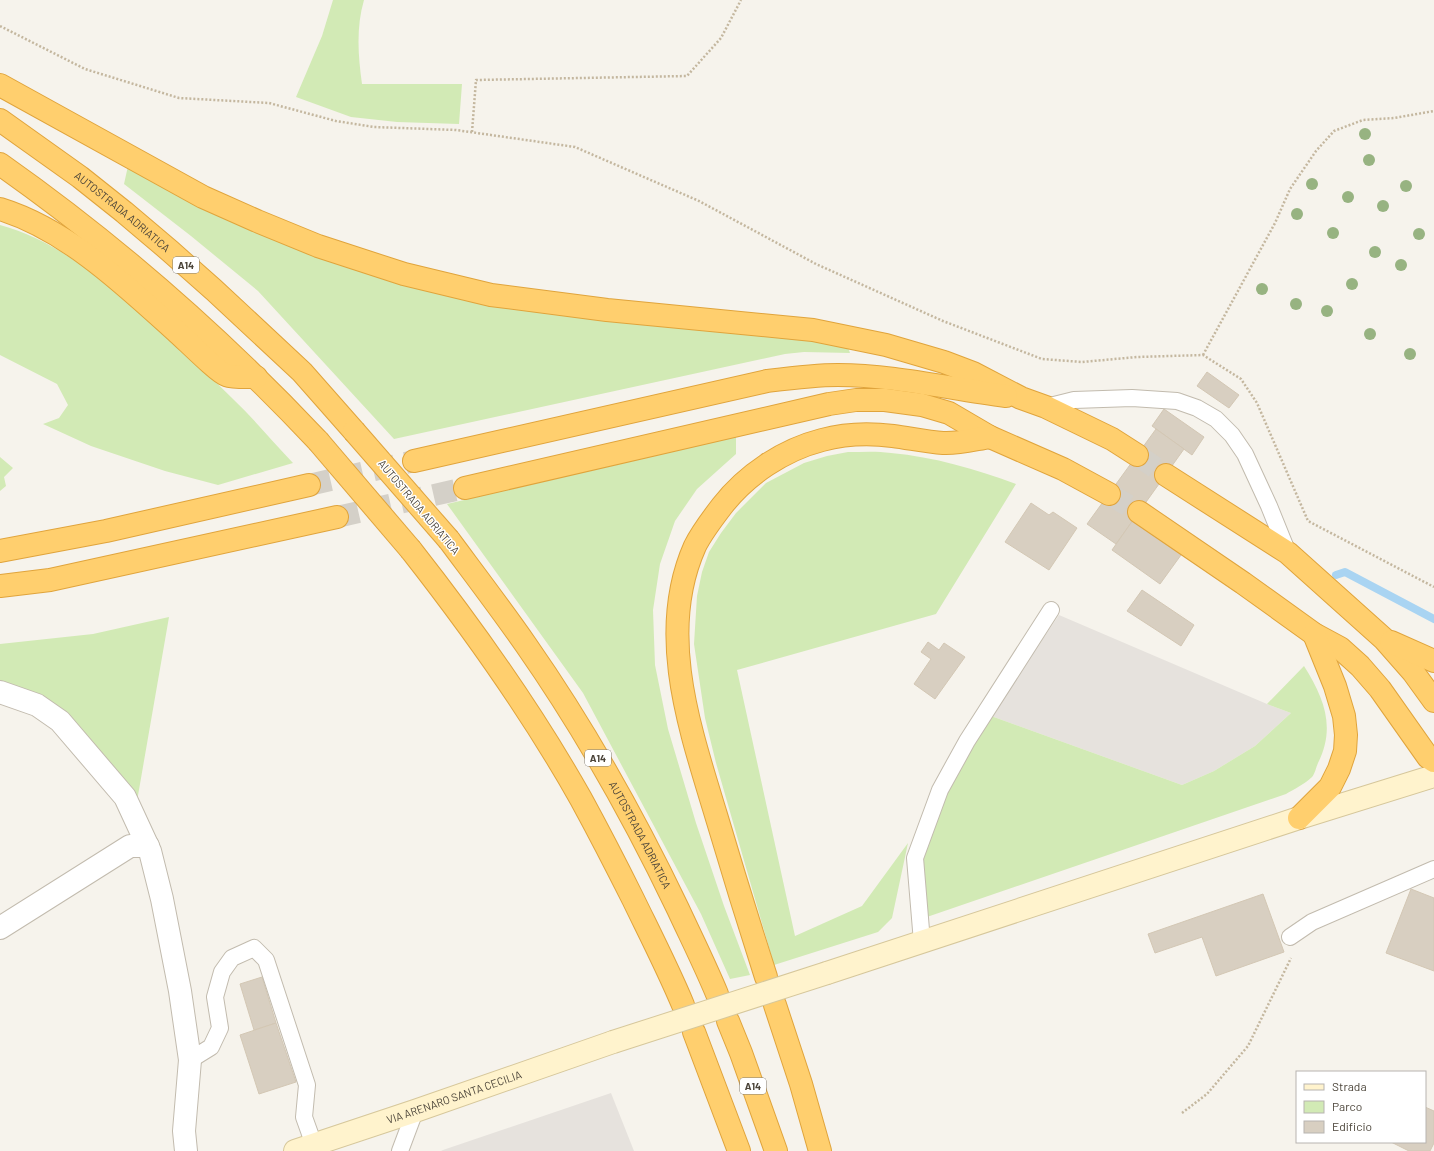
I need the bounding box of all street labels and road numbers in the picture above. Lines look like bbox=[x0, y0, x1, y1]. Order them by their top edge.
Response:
street label: AUTOSTRADA ADRIATICA bbox=[72, 168, 173, 255]
road number: A14 bbox=[173, 257, 199, 273]
street label: AUTOSTRADA ADRIATICA bbox=[376, 457, 463, 557]
road number: A14 bbox=[585, 750, 611, 766]
street label: AUTOSTRADA ADRIATICA bbox=[607, 779, 674, 891]
street label: VIA ARENARO SANTA CECILIA bbox=[385, 1067, 524, 1126]
road number: A14 bbox=[740, 1078, 766, 1094]

